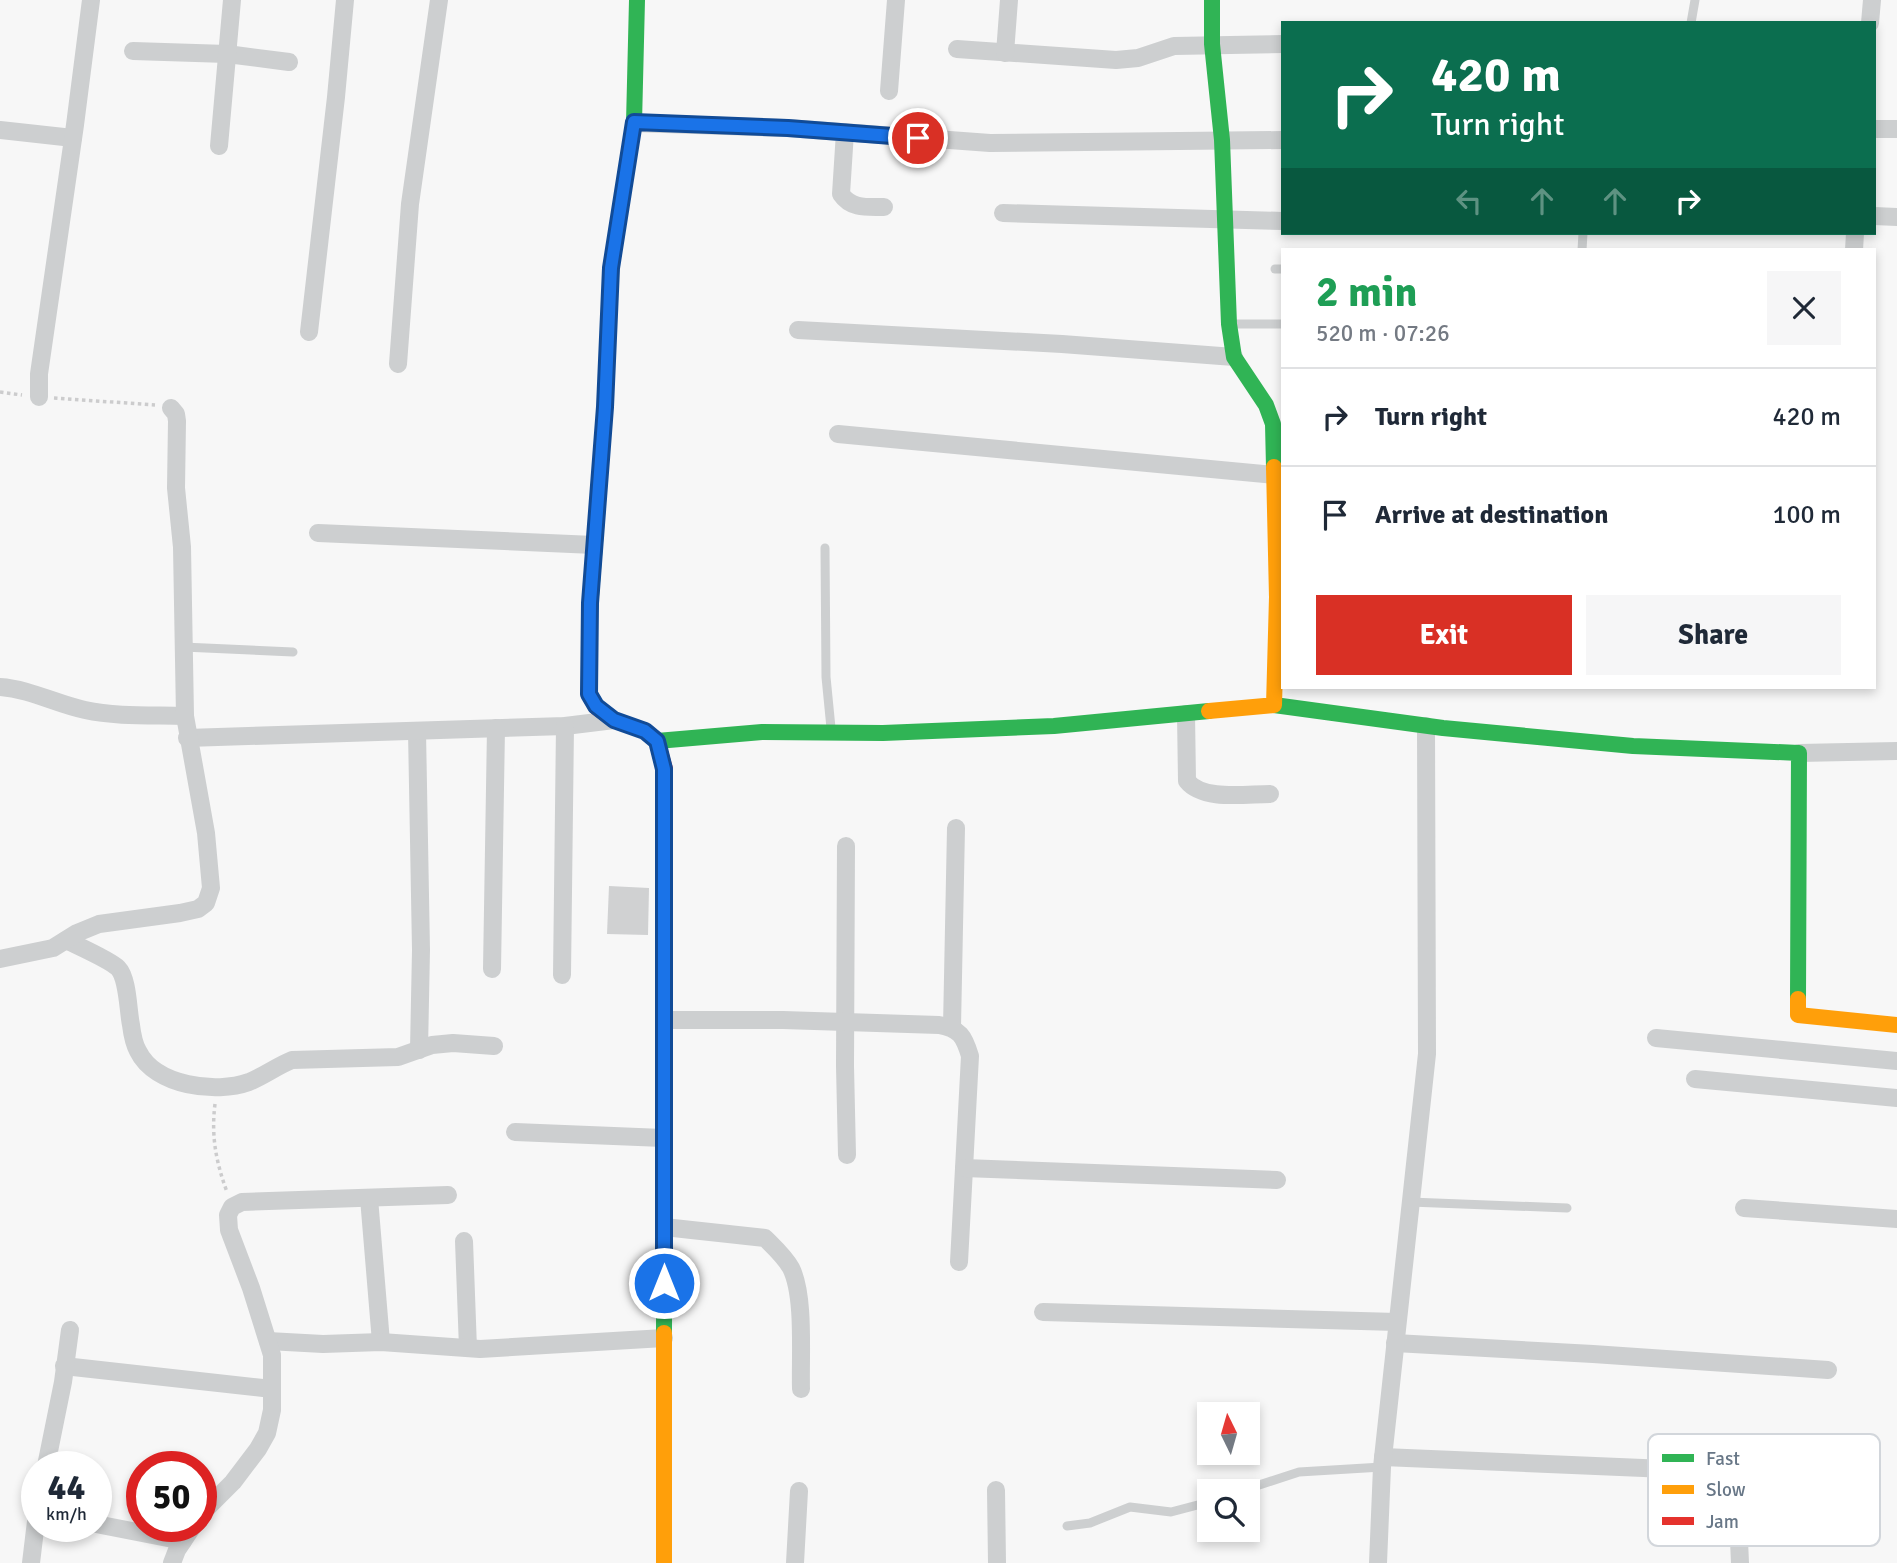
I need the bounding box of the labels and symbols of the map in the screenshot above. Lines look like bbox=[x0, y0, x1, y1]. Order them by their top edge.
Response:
pin bbox=[888, 108, 948, 168]
position arrow bbox=[627, 1246, 701, 1320]
north arrow bbox=[1197, 1402, 1260, 1465]
legend bbox=[1648, 1434, 1880, 1546]
text: Fast bbox=[1706, 1447, 1740, 1471]
speed limit sign: 50 bbox=[126, 1451, 217, 1542]
text: Slow bbox=[1706, 1478, 1746, 1502]
text: Jam bbox=[1706, 1510, 1739, 1534]

